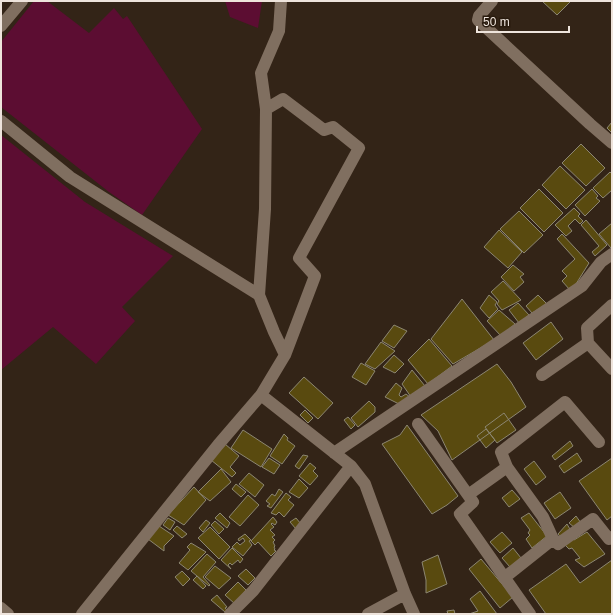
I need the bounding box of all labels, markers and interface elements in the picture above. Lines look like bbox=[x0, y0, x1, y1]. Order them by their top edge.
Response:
scale bar bbox=[477, 8, 569, 34]
text: 50 m bbox=[483, 15, 510, 29]

